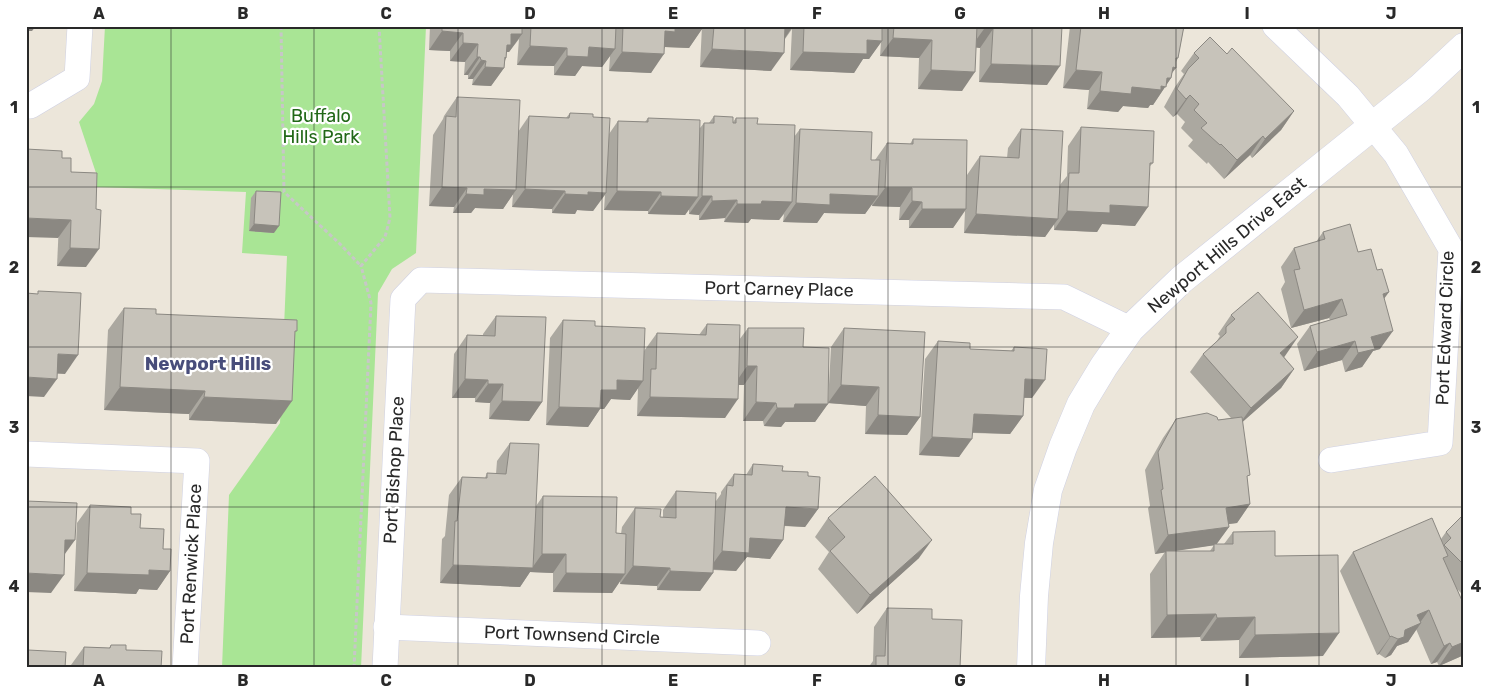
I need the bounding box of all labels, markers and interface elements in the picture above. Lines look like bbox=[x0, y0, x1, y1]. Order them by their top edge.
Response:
text: A bbox=[93, 4, 105, 23]
text: B bbox=[237, 4, 249, 23]
text: C bbox=[380, 4, 392, 23]
text: D bbox=[524, 4, 536, 23]
text: E bbox=[668, 4, 678, 23]
text: F bbox=[812, 4, 822, 23]
text: G bbox=[954, 4, 966, 23]
text: H bbox=[1098, 4, 1110, 23]
text: I bbox=[1244, 4, 1250, 23]
text: J bbox=[1386, 4, 1396, 23]
text: 1 bbox=[10, 98, 18, 117]
text: 1 bbox=[1472, 98, 1480, 117]
park label: Buffalo Hills Park bbox=[283, 105, 360, 148]
street label: Newport Hills Drive East bbox=[1143, 172, 1311, 318]
street label: Port Edward Circle bbox=[1431, 250, 1459, 406]
text: 2 bbox=[9, 258, 19, 277]
text: 2 bbox=[1471, 258, 1481, 277]
street label: Port Carney Place bbox=[704, 277, 854, 301]
district label: Newport Hills bbox=[145, 352, 271, 375]
street label: Port Bishop Place bbox=[379, 396, 409, 544]
text: 3 bbox=[9, 418, 19, 437]
text: 3 bbox=[1471, 418, 1481, 437]
street label: Port Renwick Place bbox=[176, 483, 206, 645]
text: 4 bbox=[9, 577, 20, 596]
text: 4 bbox=[1471, 577, 1482, 596]
street label: Port Townsend Circle bbox=[483, 621, 661, 649]
text: A bbox=[93, 671, 105, 690]
text: B bbox=[237, 671, 249, 690]
text: C bbox=[380, 671, 392, 690]
text: D bbox=[524, 671, 536, 690]
text: E bbox=[668, 671, 678, 690]
text: F bbox=[812, 671, 822, 690]
text: G bbox=[954, 671, 966, 690]
text: H bbox=[1098, 671, 1110, 690]
text: I bbox=[1244, 671, 1250, 690]
text: J bbox=[1386, 671, 1396, 690]

